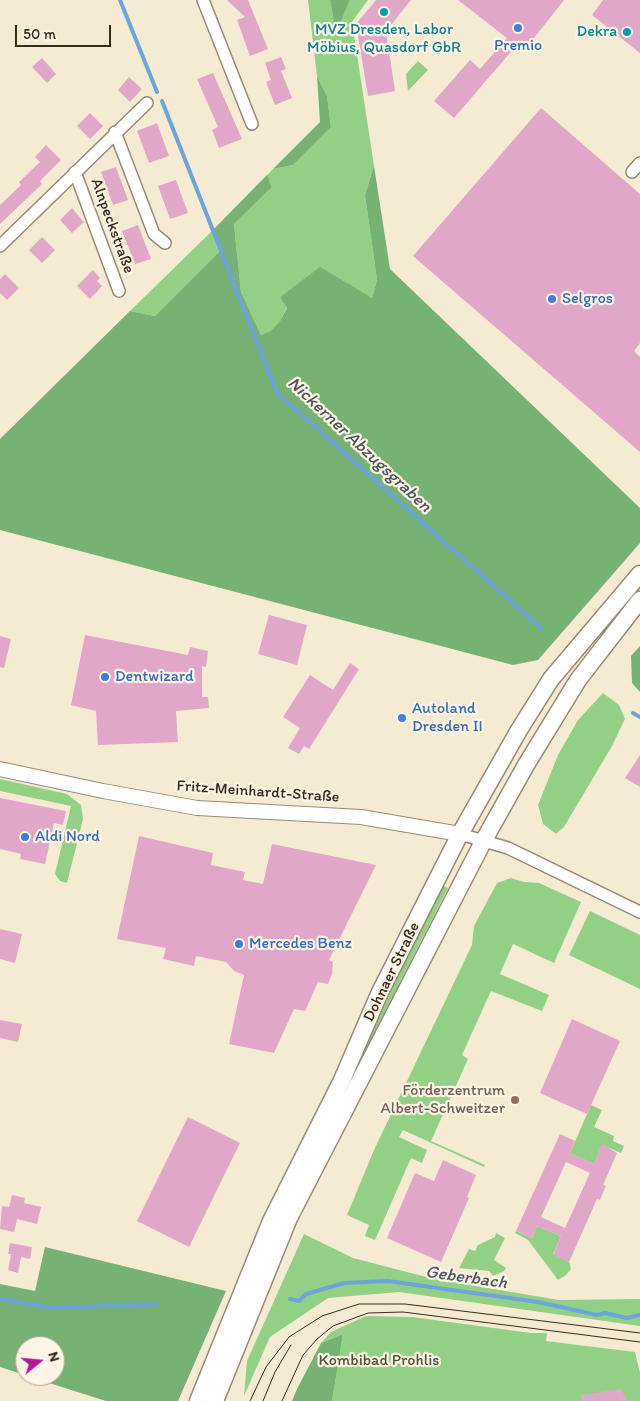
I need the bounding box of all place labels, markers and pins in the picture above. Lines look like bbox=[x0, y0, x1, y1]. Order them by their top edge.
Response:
marker: MVZ Dresden, Labor Möbius, Quasdorf GbR bbox=[378, 6, 390, 18]
place label: MVZ Dresden, Labor Möbius, Quasdorf GbR bbox=[307, 20, 461, 58]
marker: Premio bbox=[512, 22, 524, 34]
place label: Dekra bbox=[577, 22, 617, 42]
marker: Dekra bbox=[621, 26, 633, 38]
place label: Premio bbox=[494, 36, 542, 56]
place label: Selgros bbox=[562, 289, 613, 309]
marker: Selgros bbox=[546, 293, 558, 305]
place label: Dentwizard bbox=[115, 667, 194, 687]
marker: Dentwizard bbox=[99, 671, 111, 683]
place label: Autoland Dresden II bbox=[412, 699, 483, 737]
marker: Autoland Dresden II bbox=[396, 712, 408, 724]
place label: Aldi Nord bbox=[35, 827, 100, 847]
marker: Aldi Nord bbox=[19, 831, 31, 843]
place label: Mercedes Benz bbox=[249, 934, 352, 954]
marker: Mercedes Benz bbox=[233, 938, 245, 950]
place label: Förderzentrum Albert-Schweitzer bbox=[381, 1081, 505, 1119]
marker: Förderzentrum Albert-Schweitzer bbox=[509, 1094, 521, 1106]

